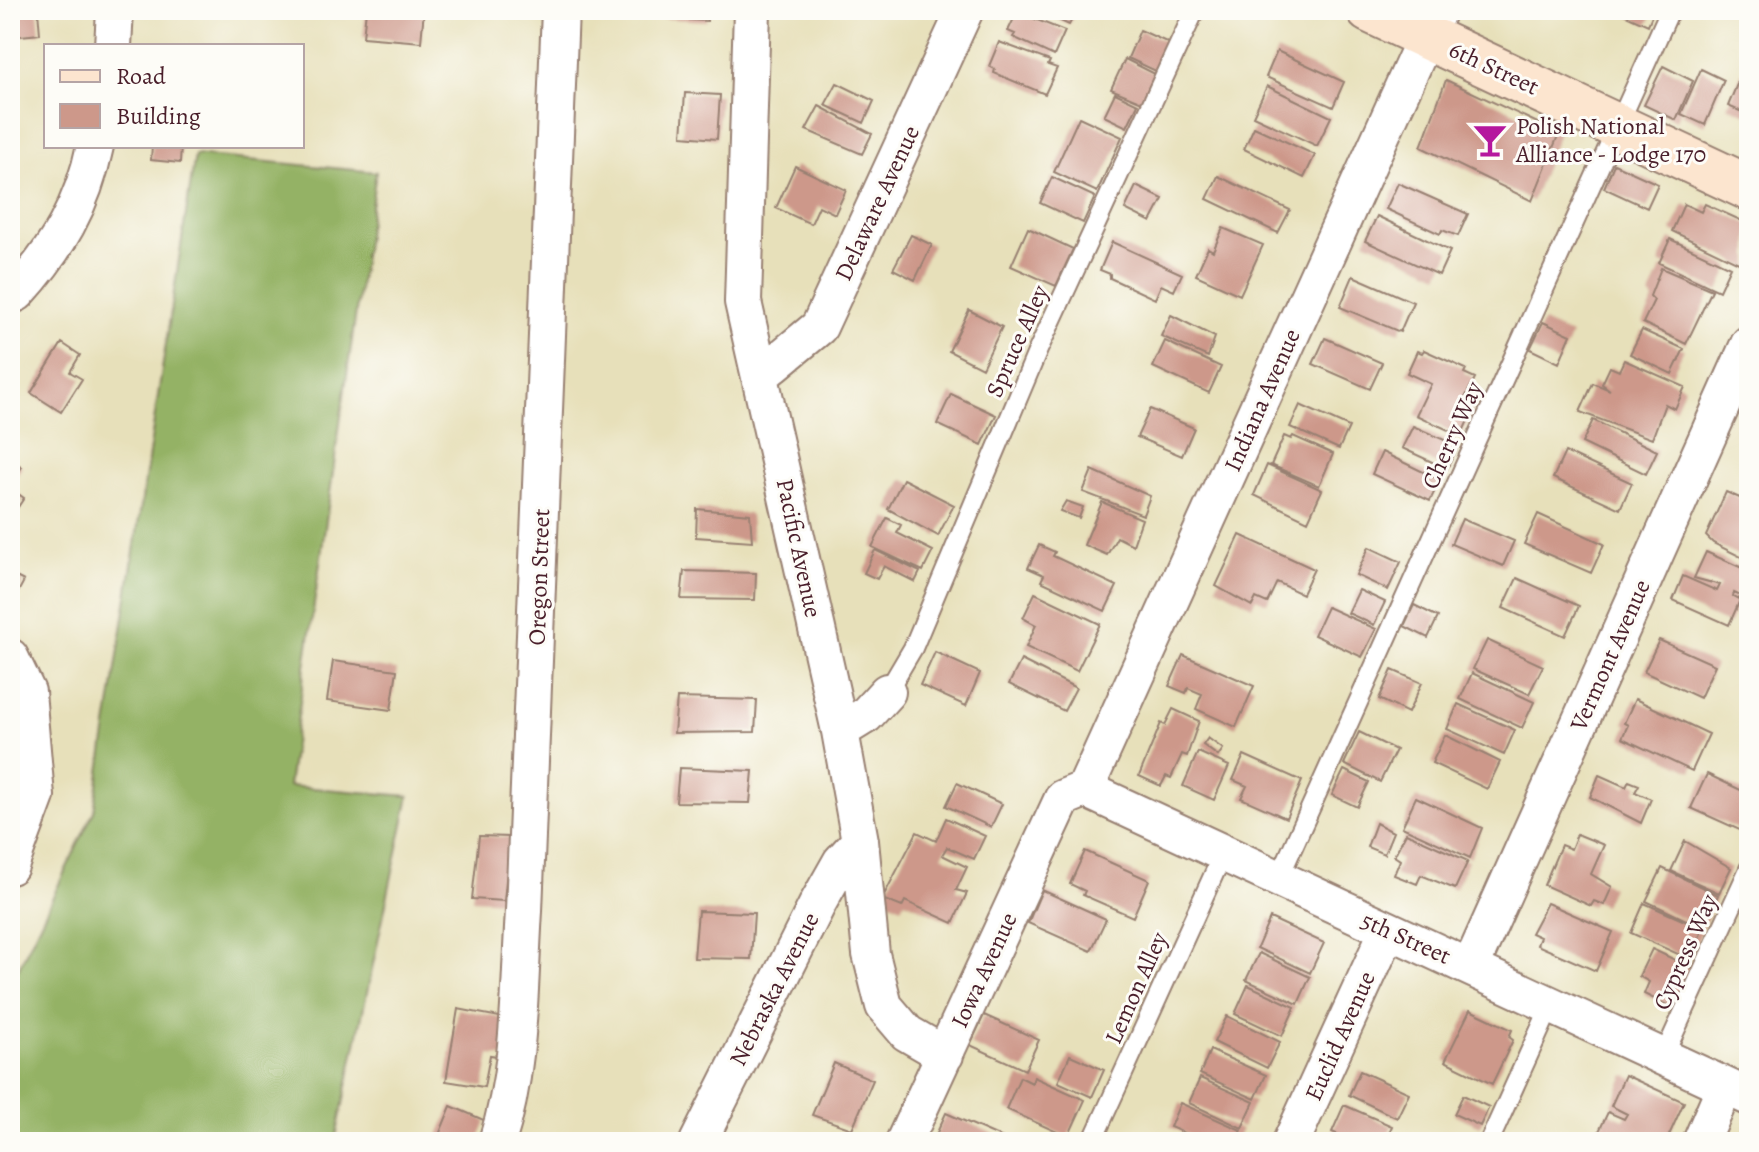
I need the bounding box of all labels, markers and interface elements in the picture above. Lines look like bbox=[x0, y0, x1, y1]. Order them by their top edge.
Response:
street label: 6th Street bbox=[1444, 33, 1544, 103]
legend bbox=[44, 44, 304, 148]
text: Road bbox=[116, 60, 166, 92]
text: Building bbox=[116, 100, 201, 132]
place label: Polish National Alliance - Lodge 170 bbox=[1515, 110, 1706, 170]
street label: Delaware Avenue bbox=[827, 120, 927, 286]
bar icon: Polish National Alliance - Lodge 170 bbox=[1471, 121, 1509, 159]
street label: Spruce Alley bbox=[978, 280, 1056, 402]
street label: Indiana Avenue bbox=[1216, 324, 1308, 476]
street label: Cherry Way bbox=[1414, 376, 1490, 494]
street label: Pacific Avenue bbox=[769, 476, 829, 620]
street label: Oregon Street bbox=[521, 508, 557, 646]
street label: Vermont Avenue bbox=[1562, 574, 1658, 736]
street label: Cypress Way bbox=[1645, 889, 1725, 1015]
street label: 5th Street bbox=[1356, 904, 1456, 972]
street label: Nebraska Avenue bbox=[722, 907, 826, 1071]
street label: Iowa Avenue bbox=[943, 907, 1025, 1033]
street label: Lemon Alley bbox=[1097, 927, 1175, 1049]
street label: Euclid Avenue bbox=[1297, 966, 1383, 1106]

